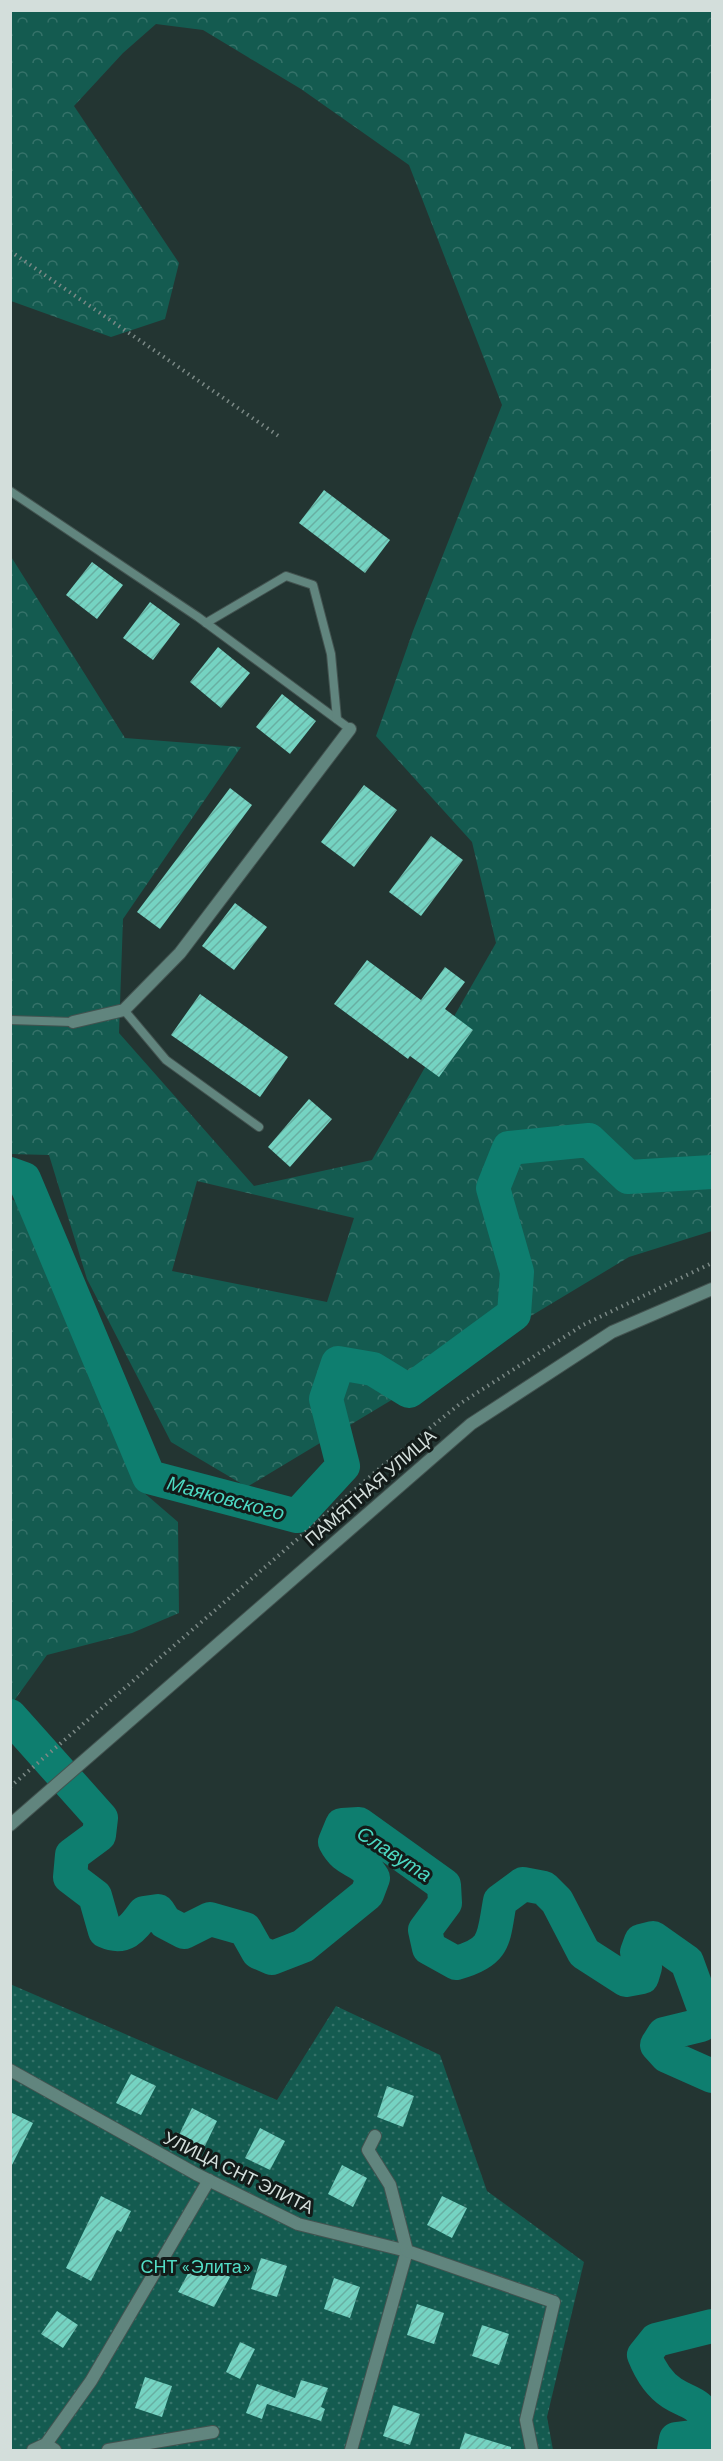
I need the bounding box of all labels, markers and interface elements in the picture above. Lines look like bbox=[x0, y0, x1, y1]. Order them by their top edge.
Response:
street label: ПАМЯТНАЯ УЛИЦА bbox=[300, 1424, 440, 1550]
water label: Маяковского bbox=[165, 1470, 287, 1524]
water label: Славута bbox=[353, 1820, 437, 1886]
street label: УЛИЦА СНТ ЭЛИТА bbox=[160, 2126, 318, 2218]
park label: СНТ «Элита» bbox=[141, 2255, 251, 2277]

